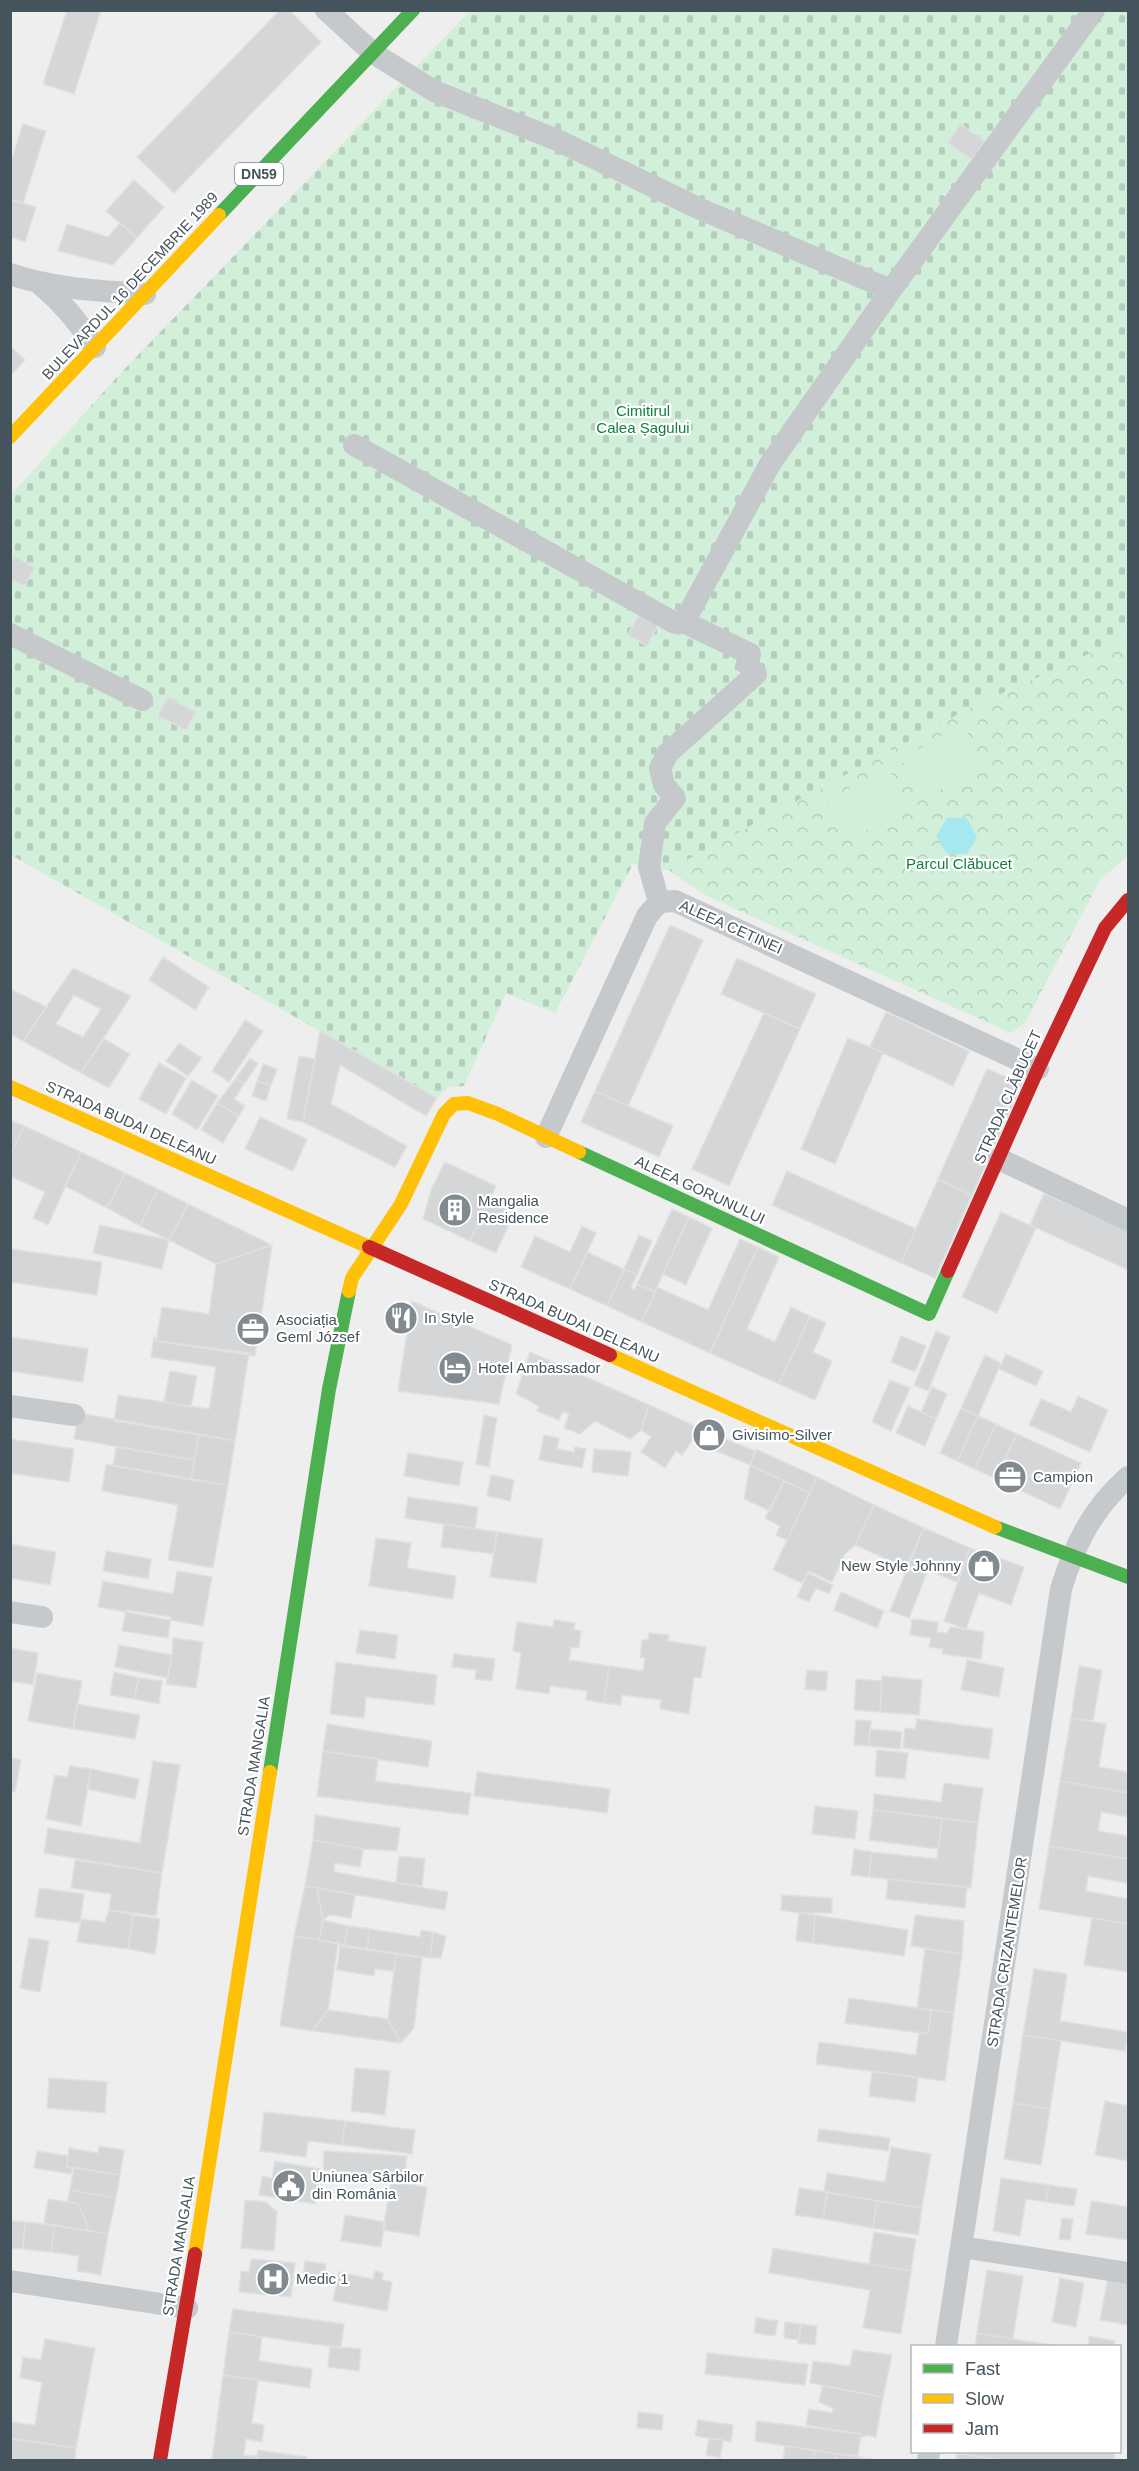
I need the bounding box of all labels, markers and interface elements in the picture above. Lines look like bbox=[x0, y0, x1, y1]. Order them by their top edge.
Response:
road number: DN59 bbox=[235, 163, 283, 185]
street label: BULEVARDUL 16 DECEMBRIE 1989 bbox=[38, 188, 221, 383]
park label: Cimitirul Calea Șagului bbox=[596, 402, 690, 436]
park label: Parcul Clăbucet bbox=[906, 855, 1013, 872]
street label: ALEEA CETINEI bbox=[677, 896, 785, 957]
street label: STRADA CLĂBUCET bbox=[970, 1027, 1045, 1166]
street label: STRADA BUDAI DELEANU bbox=[43, 1077, 219, 1168]
street label: ALEEA GORUNULUI bbox=[632, 1152, 768, 1227]
building icon: Mangalia Residence bbox=[437, 1192, 473, 1228]
place label: Mangalia Residence bbox=[478, 1192, 549, 1226]
street label: STRADA BUDAI DELEANU bbox=[486, 1275, 662, 1366]
restaurant icon: In Style bbox=[383, 1300, 419, 1336]
place label: In Style bbox=[424, 1309, 474, 1326]
office icon: Asociația Geml József bbox=[235, 1311, 271, 1347]
place label: Asociația Geml József bbox=[276, 1311, 360, 1345]
hotel icon: Hotel Ambassador bbox=[437, 1350, 473, 1386]
place label: Hotel Ambassador bbox=[478, 1359, 601, 1376]
shop icon: Givisimo-Silver bbox=[691, 1417, 727, 1453]
place label: Givisimo-Silver bbox=[732, 1426, 832, 1443]
office icon: Campion bbox=[992, 1459, 1028, 1495]
place label: Campion bbox=[1033, 1468, 1093, 1485]
shop icon: New Style Johnny bbox=[966, 1548, 1002, 1584]
place label: New Style Johnny bbox=[841, 1557, 961, 1574]
street label: STRADA MANGALIA bbox=[234, 1695, 273, 1837]
street label: STRADA CRIZANTEMELOR bbox=[983, 1855, 1030, 2048]
public building icon: Uniunea Sârbilor din România bbox=[271, 2168, 307, 2204]
place label: Uniunea Sârbilor din România bbox=[312, 2168, 424, 2202]
street label: STRADA MANGALIA bbox=[159, 2175, 198, 2317]
hospital icon: Medic 1 bbox=[255, 2261, 291, 2297]
place label: Medic 1 bbox=[296, 2270, 349, 2287]
legend bbox=[911, 2345, 1121, 2453]
text: Fast bbox=[965, 2359, 1000, 2379]
text: Slow bbox=[965, 2389, 1005, 2409]
text: Jam bbox=[965, 2419, 999, 2439]

